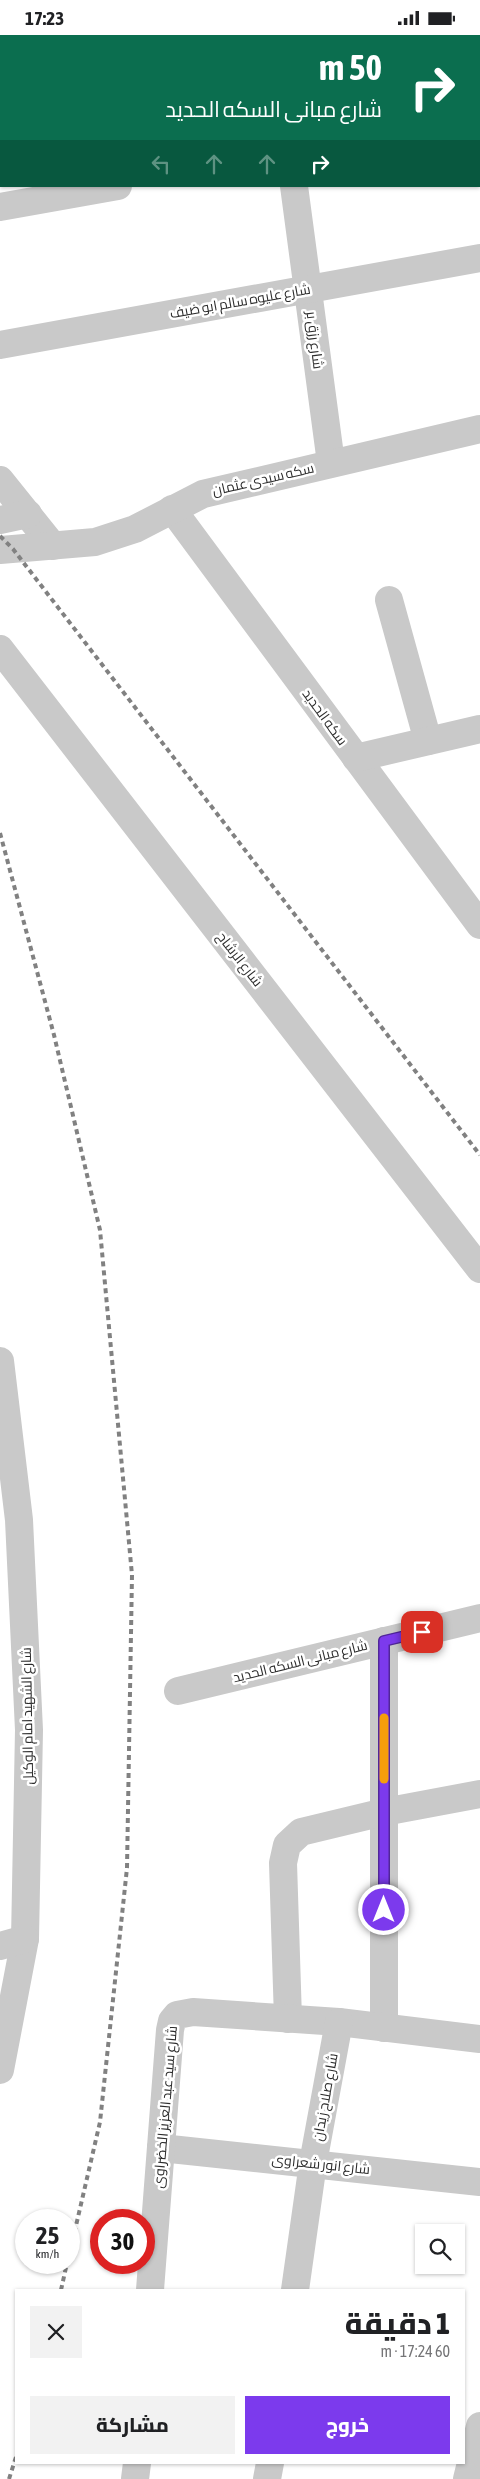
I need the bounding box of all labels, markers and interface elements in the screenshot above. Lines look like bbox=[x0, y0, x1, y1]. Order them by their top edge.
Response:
text: 17:23 bbox=[25, 7, 64, 29]
text: 50 m bbox=[319, 47, 382, 87]
icon: right bbox=[400, 55, 465, 120]
text: شارع مبانى السكه الحديد bbox=[165, 96, 382, 122]
icon: left bbox=[147, 150, 175, 178]
icon: ahead bbox=[200, 150, 228, 178]
icon: ahead bbox=[253, 150, 281, 178]
icon: right bbox=[306, 150, 334, 178]
street label: شارع عليوه سالم ابو ضيف bbox=[168, 281, 312, 323]
street label: شارع رزق بر bbox=[302, 309, 326, 370]
street label: سكه سيدى عثمان bbox=[211, 460, 315, 498]
street label: سكه الحديد bbox=[299, 686, 351, 748]
street label: شارع الرشاح bbox=[213, 929, 266, 990]
pin bbox=[401, 1611, 443, 1653]
icon: arrive bbox=[408, 1618, 436, 1646]
street label: شارع مبانى السكه الحديد bbox=[231, 1637, 369, 1686]
street label: شارع الشهيد امام الوكيل bbox=[18, 1647, 38, 1785]
position arrow bbox=[357, 1883, 409, 1935]
street label: شارع سيد عبد العزيز الخضراوى bbox=[150, 2025, 181, 2189]
street label: شارع صلاح زيدان bbox=[309, 2052, 342, 2142]
street label: شارع انور شعراوى bbox=[271, 2151, 371, 2178]
speed limit sign: 30 bbox=[90, 2209, 155, 2274]
text: 25 bbox=[36, 2221, 59, 2249]
map controls bbox=[415, 2224, 465, 2274]
button: search bbox=[415, 2224, 465, 2274]
text: km/h bbox=[36, 2247, 59, 2261]
button: close bbox=[30, 2306, 82, 2358]
text: 1 دقيقة bbox=[345, 2306, 450, 2340]
text: 60 m · 17:24 bbox=[380, 2342, 450, 2360]
button: مشاركة bbox=[30, 2396, 235, 2454]
button: خروج bbox=[245, 2396, 450, 2454]

